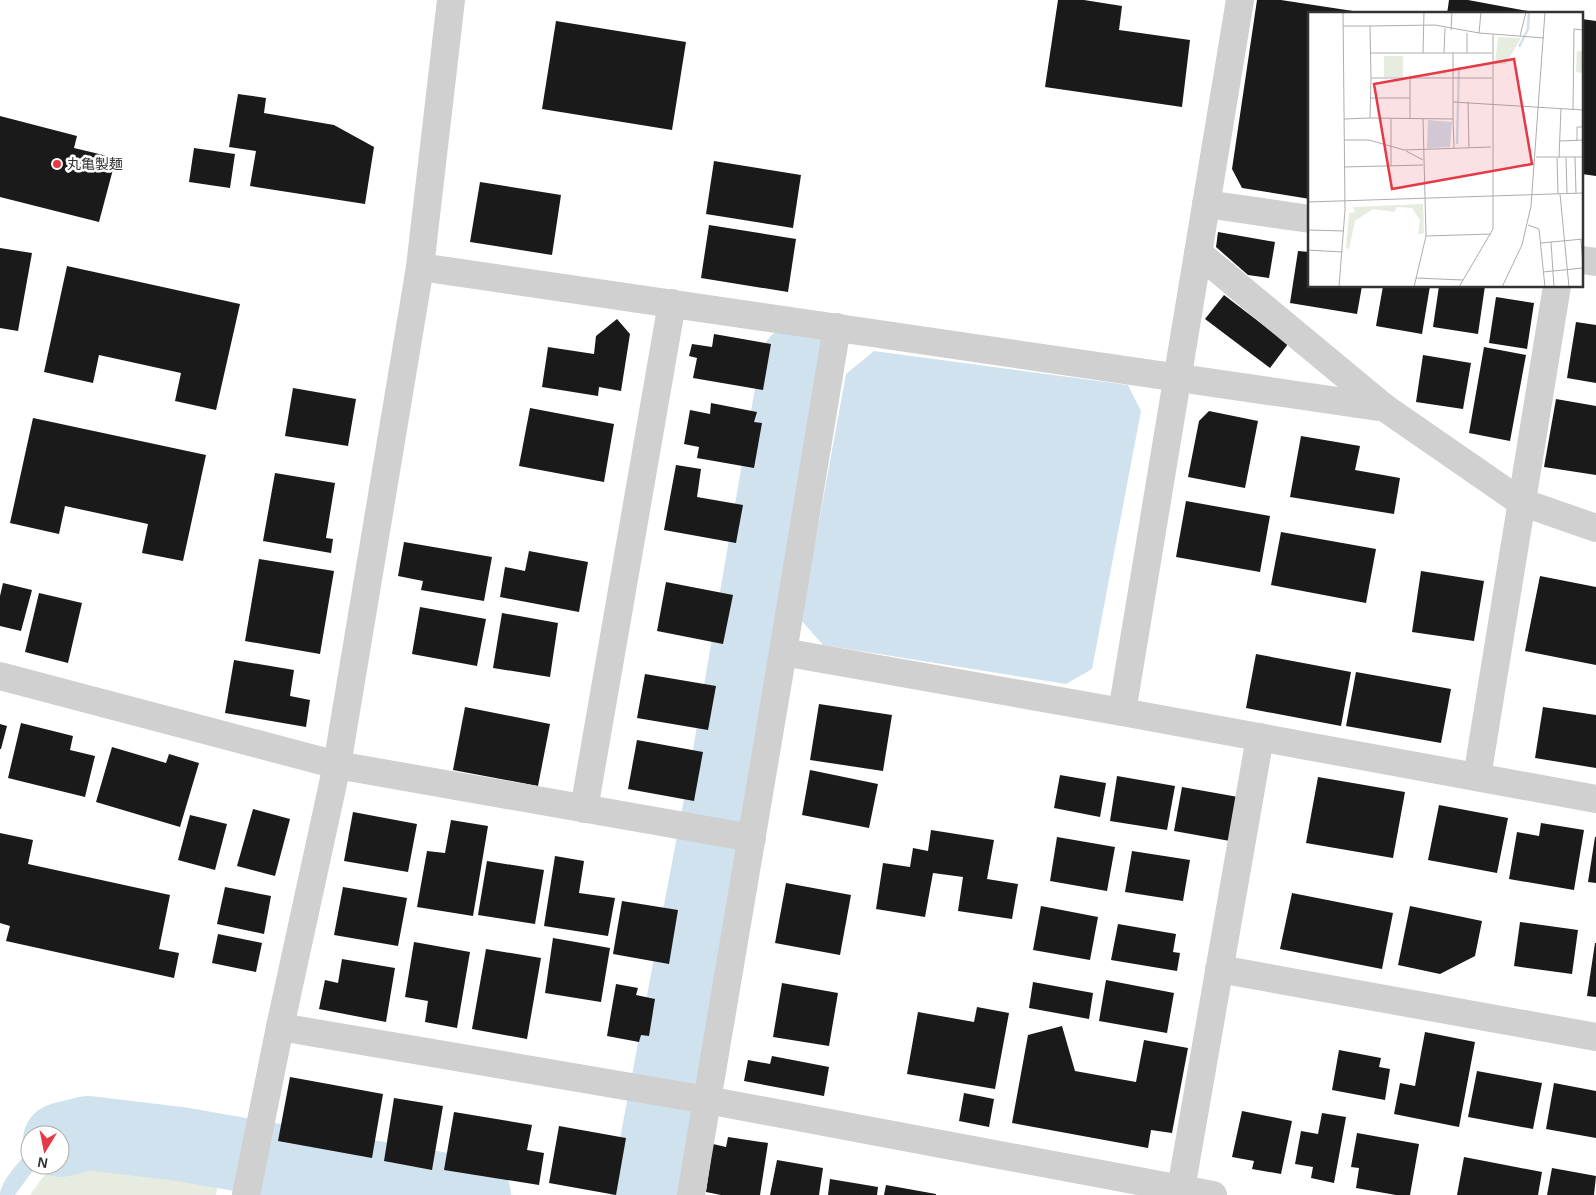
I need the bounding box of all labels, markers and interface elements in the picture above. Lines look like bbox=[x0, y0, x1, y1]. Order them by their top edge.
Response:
inset map bbox=[1308, 12, 1584, 288]
place label: 丸亀製麺 bbox=[67, 156, 123, 172]
marker: 丸亀製麺 bbox=[51, 158, 63, 170]
north arrow bbox=[20, 1125, 70, 1175]
text: N bbox=[36, 1154, 49, 1172]

